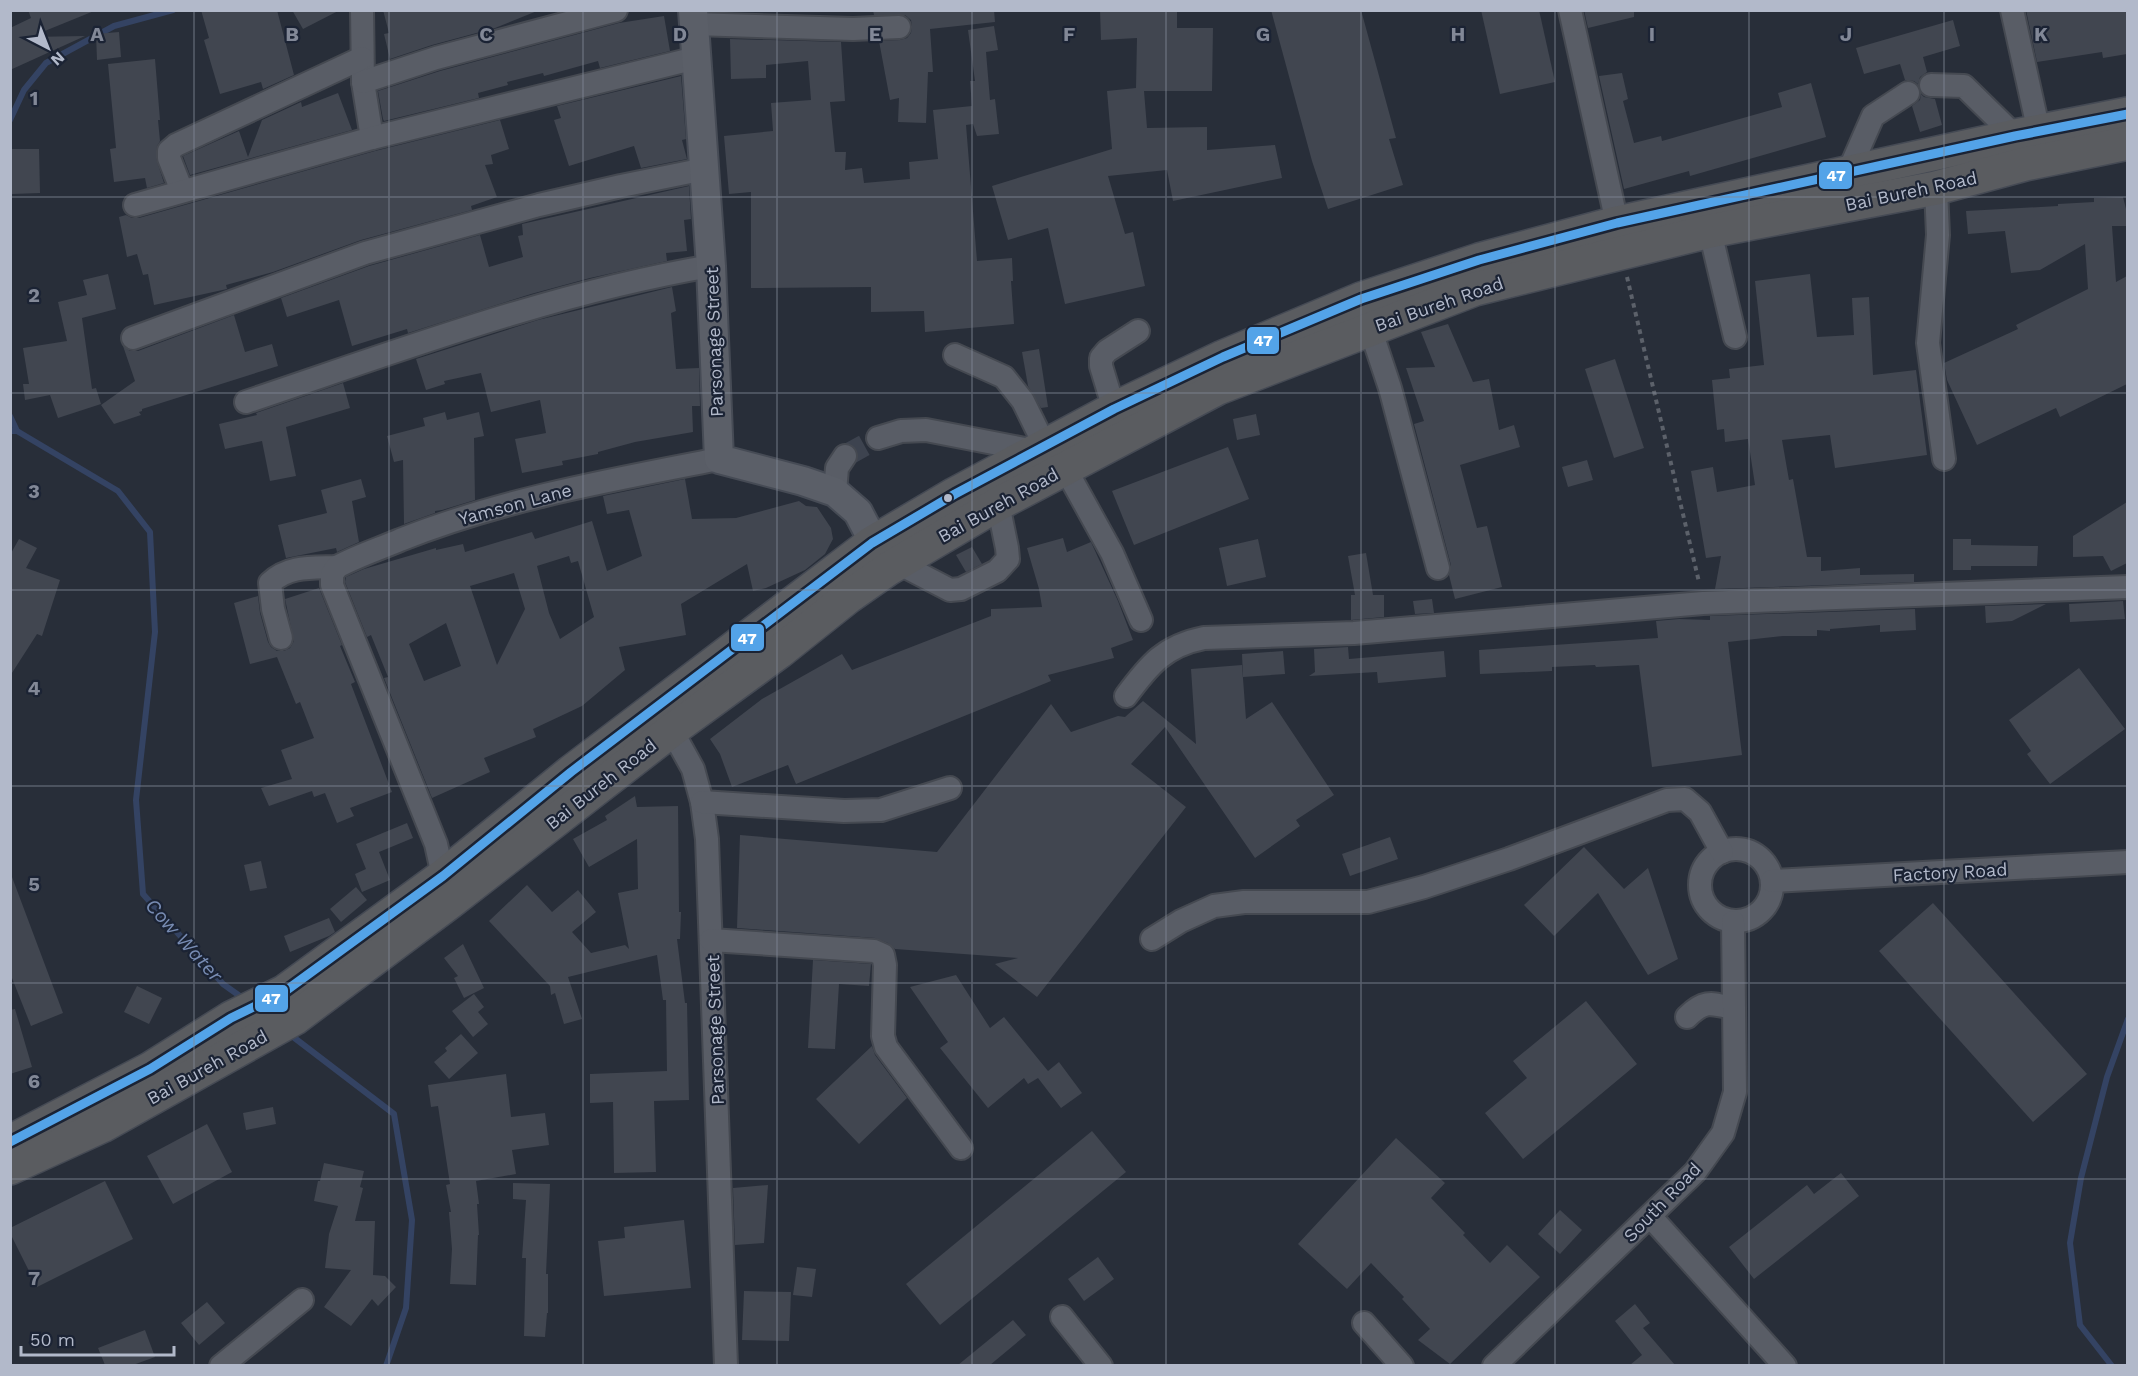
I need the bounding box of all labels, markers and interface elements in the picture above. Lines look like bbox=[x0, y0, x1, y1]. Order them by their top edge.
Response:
north arrow bbox=[18, 18, 78, 78]
text: A bbox=[90, 22, 104, 46]
text: B bbox=[285, 22, 299, 46]
text: C bbox=[479, 22, 493, 46]
text: D bbox=[673, 22, 687, 46]
text: E bbox=[869, 22, 881, 46]
text: F bbox=[1063, 22, 1075, 46]
text: G bbox=[1256, 22, 1270, 46]
text: H bbox=[1451, 22, 1465, 46]
text: I bbox=[1649, 22, 1655, 46]
text: J bbox=[1840, 22, 1852, 46]
text: K bbox=[2034, 22, 2048, 46]
text: N bbox=[47, 48, 68, 70]
text: 1 bbox=[30, 86, 38, 110]
line badge: 47 bbox=[1818, 161, 1853, 190]
text: 47 bbox=[1826, 166, 1846, 185]
street label: Bai Bureh Road bbox=[1843, 167, 1979, 215]
street label: Parsonage Street bbox=[701, 266, 727, 417]
street label: Bai Bureh Road bbox=[1372, 272, 1506, 336]
text: 2 bbox=[28, 283, 40, 307]
line badge: 47 bbox=[1246, 326, 1280, 355]
text: 47 bbox=[1253, 331, 1273, 350]
street label: Bai Bureh Road bbox=[934, 463, 1062, 547]
text: 3 bbox=[28, 479, 40, 503]
street label: Yamson Lane bbox=[456, 479, 574, 529]
unlabelled marker bbox=[942, 492, 954, 504]
line badge: 47 bbox=[730, 623, 765, 652]
text: 47 bbox=[737, 629, 757, 648]
text: 4 bbox=[28, 676, 41, 700]
street label: Bai Bureh Road bbox=[542, 734, 660, 834]
street label: Factory Road bbox=[1892, 859, 2008, 885]
text: 5 bbox=[28, 872, 40, 896]
water label: Cow Water bbox=[140, 893, 229, 988]
street label: Parsonage Street bbox=[702, 954, 728, 1105]
line badge: 47 bbox=[254, 984, 289, 1013]
text: 47 bbox=[261, 989, 281, 1008]
street label: Bai Bureh Road bbox=[143, 1025, 271, 1109]
text: 6 bbox=[28, 1069, 40, 1093]
street label: South Road bbox=[1619, 1158, 1705, 1246]
text: 7 bbox=[28, 1266, 40, 1290]
scale bar bbox=[21, 1319, 174, 1357]
text: 50 m bbox=[30, 1329, 75, 1350]

